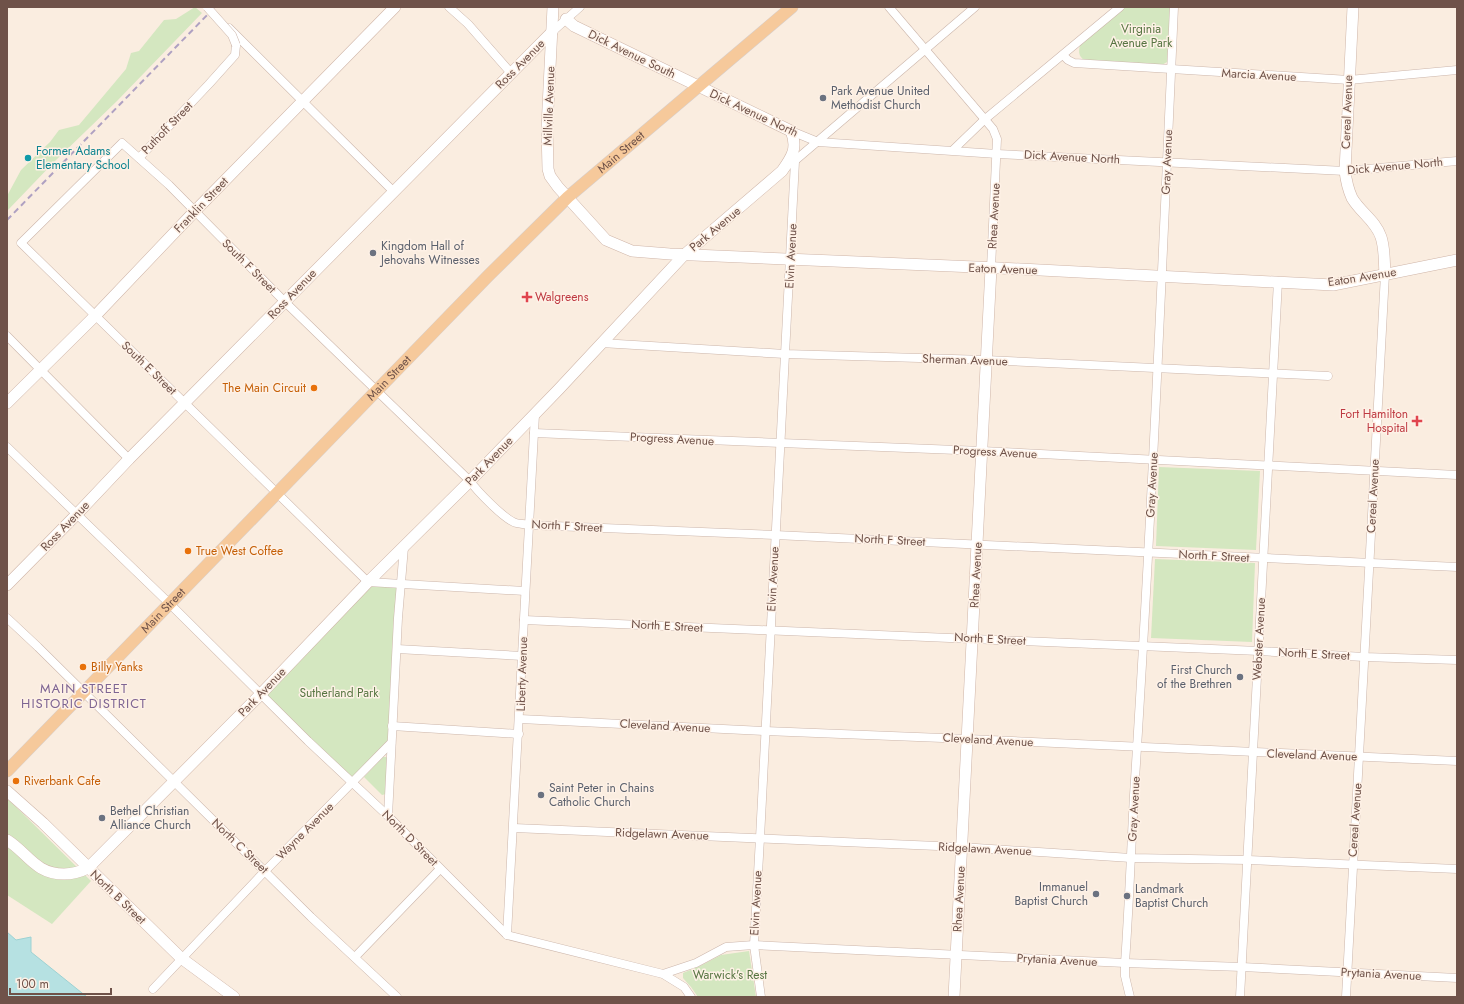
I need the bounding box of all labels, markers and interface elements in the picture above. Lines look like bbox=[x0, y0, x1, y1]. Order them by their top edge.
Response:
park label: Virginia Avenue Park bbox=[1110, 20, 1173, 52]
street label: Dick Avenue South bbox=[585, 25, 679, 83]
street label: Ross Avenue bbox=[491, 35, 549, 93]
street label: Marcia Avenue bbox=[1221, 64, 1297, 86]
street label: Millville Avenue bbox=[539, 66, 559, 146]
street label: Cereal Avenue bbox=[1337, 75, 1357, 149]
place label: Park Avenue United Methodist Church bbox=[831, 82, 930, 114]
street label: Dick Avenue North bbox=[707, 85, 801, 141]
marker: Park Avenue United Methodist Church bbox=[818, 93, 828, 103]
street label: Puthoff Street bbox=[137, 97, 197, 159]
street label: Main Street bbox=[593, 127, 649, 178]
street label: Gray Avenue bbox=[1157, 129, 1177, 195]
place label: Former Adams Elementary School bbox=[36, 142, 130, 174]
street label: Dick Avenue North bbox=[1024, 145, 1120, 169]
marker: Former Adams Elementary School bbox=[23, 153, 33, 163]
street label: Dick Avenue North bbox=[1346, 153, 1444, 179]
street label: Franklin Street bbox=[170, 173, 232, 237]
street label: Rhea Avenue bbox=[983, 183, 1005, 249]
street label: Park Avenue bbox=[685, 202, 745, 256]
street label: Elvin Avenue bbox=[780, 223, 802, 289]
street label: South F Street bbox=[218, 235, 280, 297]
place label: Kingdom Hall of Jehovahs Witnesses bbox=[379, 237, 480, 269]
marker: Kingdom Hall of Jehovahs Witnesses bbox=[368, 248, 378, 258]
street label: Eaton Avenue bbox=[968, 259, 1038, 279]
street label: Eaton Avenue bbox=[1326, 263, 1398, 291]
street label: Ross Avenue bbox=[263, 265, 321, 323]
place label: Walgreens bbox=[535, 288, 589, 306]
marker: Walgreens bbox=[522, 292, 532, 302]
street label: South E Street bbox=[117, 337, 181, 399]
street label: Sherman Avenue bbox=[922, 350, 1008, 370]
street label: Main Street bbox=[362, 351, 415, 405]
place label: The Main Circuit bbox=[223, 379, 306, 397]
marker: The Main Circuit bbox=[309, 383, 319, 393]
place label: Fort Hamilton Hospital bbox=[1340, 405, 1408, 437]
marker: Fort Hamilton Hospital bbox=[1411, 415, 1423, 427]
street label: Progress Avenue bbox=[629, 428, 715, 450]
street label: Park Avenue bbox=[461, 432, 517, 490]
street label: Progress Avenue bbox=[952, 441, 1038, 463]
street label: Gray Avenue bbox=[1141, 452, 1163, 518]
street label: Cereal Avenue bbox=[1362, 459, 1384, 533]
street label: Ross Avenue bbox=[36, 497, 94, 555]
street label: North F Street bbox=[531, 515, 603, 537]
street label: North F Street bbox=[854, 529, 926, 551]
place label: True West Coffee bbox=[196, 542, 283, 560]
street label: Rhea Avenue bbox=[965, 542, 987, 608]
street label: North F Street bbox=[1178, 545, 1250, 567]
marker: True West Coffee bbox=[183, 546, 193, 556]
street label: Elvin Avenue bbox=[762, 546, 784, 612]
street label: Main Street bbox=[137, 583, 190, 637]
street label: Webster Avenue bbox=[1248, 597, 1270, 681]
street label: North E Street bbox=[631, 615, 703, 637]
street label: North E Street bbox=[954, 628, 1026, 650]
street label: Liberty Avenue bbox=[512, 636, 532, 712]
street label: North E Street bbox=[1278, 643, 1350, 665]
place label: Billy Yanks bbox=[91, 658, 143, 676]
place label: First Church of the Brethren bbox=[1157, 661, 1232, 693]
marker: Billy Yanks bbox=[78, 662, 88, 672]
street label: Park Avenue bbox=[234, 663, 290, 721]
marker: First Church of the Brethren bbox=[1235, 672, 1245, 682]
district label: MAIN STREET HISTORIC DISTRICT bbox=[21, 679, 147, 713]
park label: Sutherland Park bbox=[299, 684, 379, 702]
street label: Cleveland Avenue bbox=[619, 715, 711, 737]
street label: Cleveland Avenue bbox=[942, 729, 1034, 751]
street label: Cleveland Avenue bbox=[1266, 744, 1358, 766]
place label: Riverbank Cafe bbox=[24, 772, 101, 790]
marker: Riverbank Cafe bbox=[11, 776, 21, 786]
street label: Gray Avenue bbox=[1123, 776, 1145, 842]
place label: Saint Peter in Chains Catholic Church bbox=[549, 779, 654, 811]
street label: Cereal Avenue bbox=[1343, 782, 1367, 858]
marker: Saint Peter in Chains Catholic Church bbox=[536, 790, 546, 800]
street label: Wayne Avenue bbox=[272, 798, 338, 864]
place label: Bethel Christian Alliance Church bbox=[110, 802, 191, 834]
street label: North D Street bbox=[378, 806, 442, 870]
marker: Bethel Christian Alliance Church bbox=[97, 813, 107, 823]
street label: North C Street bbox=[207, 814, 273, 878]
street label: Ridgelawn Avenue bbox=[615, 823, 709, 845]
street label: Ridgelawn Avenue bbox=[938, 838, 1032, 860]
street label: North B Street bbox=[86, 866, 150, 928]
street label: Rhea Avenue bbox=[948, 866, 970, 932]
street label: Elvin Avenue bbox=[745, 870, 767, 936]
place label: Immanuel Baptist Church bbox=[1015, 878, 1088, 910]
place label: Landmark Baptist Church bbox=[1135, 880, 1208, 912]
marker: Immanuel Baptist Church bbox=[1091, 889, 1101, 899]
marker: Landmark Baptist Church bbox=[1122, 891, 1132, 901]
street label: Prytania Avenue bbox=[1016, 949, 1098, 971]
street label: Prytania Avenue bbox=[1340, 963, 1422, 985]
park label: Warwick's Rest bbox=[693, 966, 767, 984]
scale bar bbox=[10, 970, 111, 996]
text: 100 m bbox=[16, 975, 49, 993]

